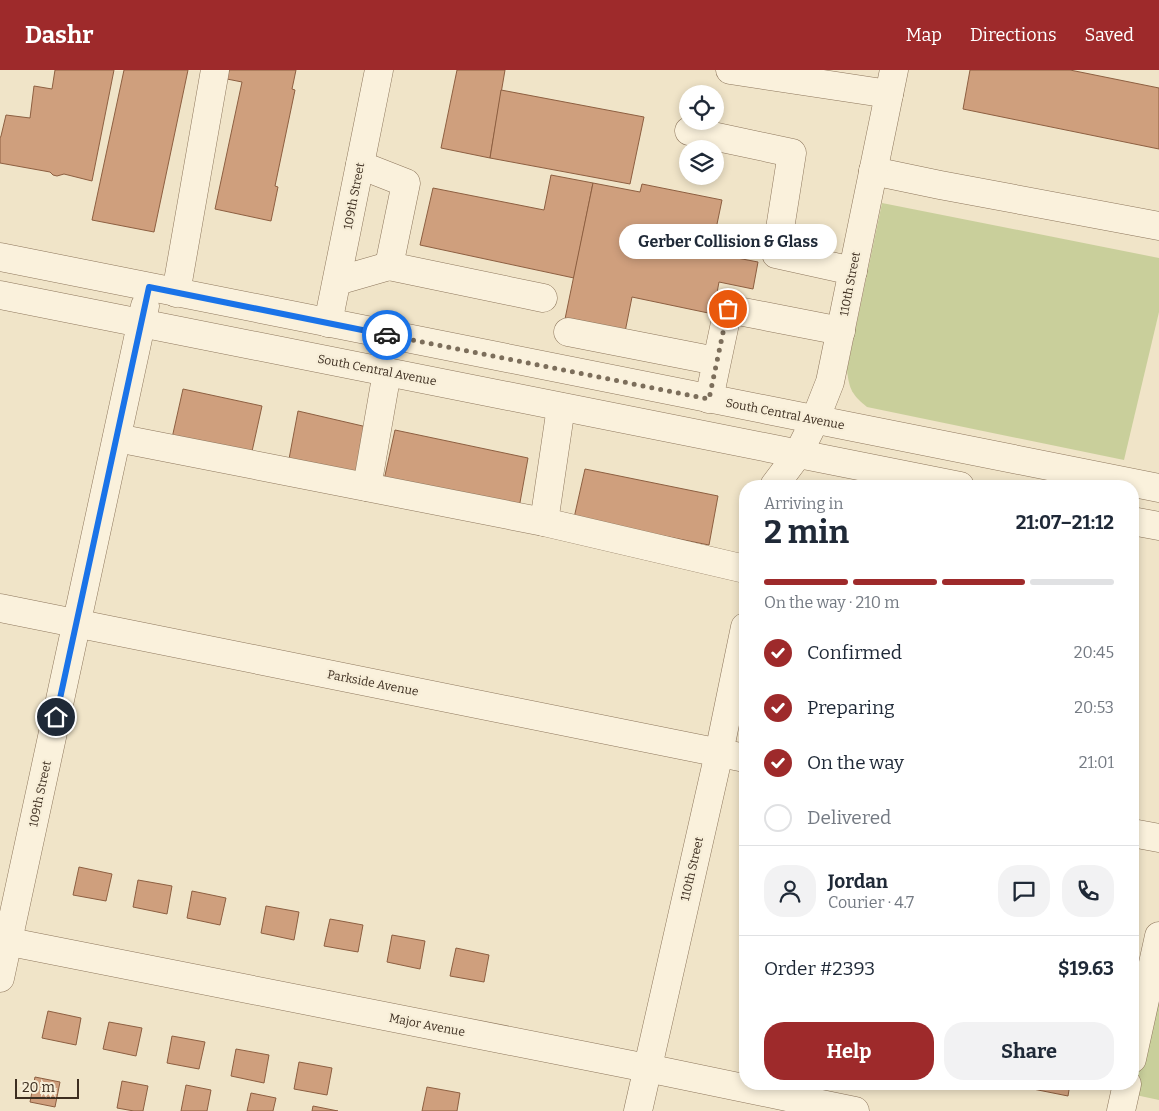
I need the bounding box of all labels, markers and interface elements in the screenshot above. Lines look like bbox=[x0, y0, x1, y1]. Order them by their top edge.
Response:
text: Dashr bbox=[25, 21, 93, 49]
text: Map bbox=[906, 24, 942, 46]
text: Directions bbox=[970, 24, 1057, 46]
text: Saved bbox=[1085, 24, 1134, 46]
map controls bbox=[679, 85, 724, 185]
button: locate bbox=[679, 85, 724, 130]
button: layers bbox=[679, 140, 724, 185]
street label: 109th Street bbox=[341, 161, 367, 231]
callout: Gerber Collision & Glass bbox=[619, 224, 837, 259]
text: Gerber Collision & Glass bbox=[638, 232, 818, 251]
street label: 110th Street bbox=[837, 250, 863, 317]
pin bbox=[707, 288, 749, 330]
icon: bag bbox=[714, 295, 742, 323]
courier bbox=[362, 310, 412, 360]
icon: car bbox=[373, 321, 401, 349]
street label: South Central Avenue bbox=[316, 352, 438, 388]
street label: South Central Avenue bbox=[724, 396, 846, 432]
text: Arriving in bbox=[764, 494, 843, 513]
text: 21:07–21:12 bbox=[1016, 511, 1114, 534]
text: 2 min bbox=[764, 513, 849, 551]
text: On the way · 210 m bbox=[764, 593, 899, 612]
icon: check bbox=[764, 639, 792, 667]
text: Confirmed bbox=[807, 641, 902, 664]
text: 20:45 bbox=[1074, 643, 1114, 662]
street label: Parkside Avenue bbox=[326, 667, 420, 699]
icon: check bbox=[764, 694, 792, 722]
pin bbox=[35, 696, 77, 738]
text: Preparing bbox=[807, 696, 895, 719]
text: 20:53 bbox=[1074, 698, 1114, 717]
icon: home bbox=[42, 703, 70, 731]
icon: check bbox=[764, 749, 792, 777]
text: On the way bbox=[807, 751, 904, 774]
text: 21:01 bbox=[1079, 753, 1114, 772]
street label: 109th Street bbox=[26, 759, 54, 829]
text: Delivered bbox=[807, 806, 891, 829]
street label: 110th Street bbox=[678, 835, 706, 902]
button: person bbox=[764, 865, 816, 917]
button: chat bbox=[998, 865, 1050, 917]
button: phone bbox=[1062, 865, 1114, 917]
text: Jordan bbox=[828, 870, 888, 893]
text: Courier · 4.7 bbox=[828, 893, 914, 912]
text: Order #2393 bbox=[764, 957, 875, 980]
text: $19.63 bbox=[1058, 957, 1114, 980]
street label: Major Avenue bbox=[388, 1011, 466, 1039]
button: Help bbox=[764, 1022, 934, 1080]
button: Share bbox=[944, 1022, 1114, 1080]
scale bar bbox=[15, 1076, 79, 1099]
text: 20 m bbox=[22, 1079, 55, 1096]

